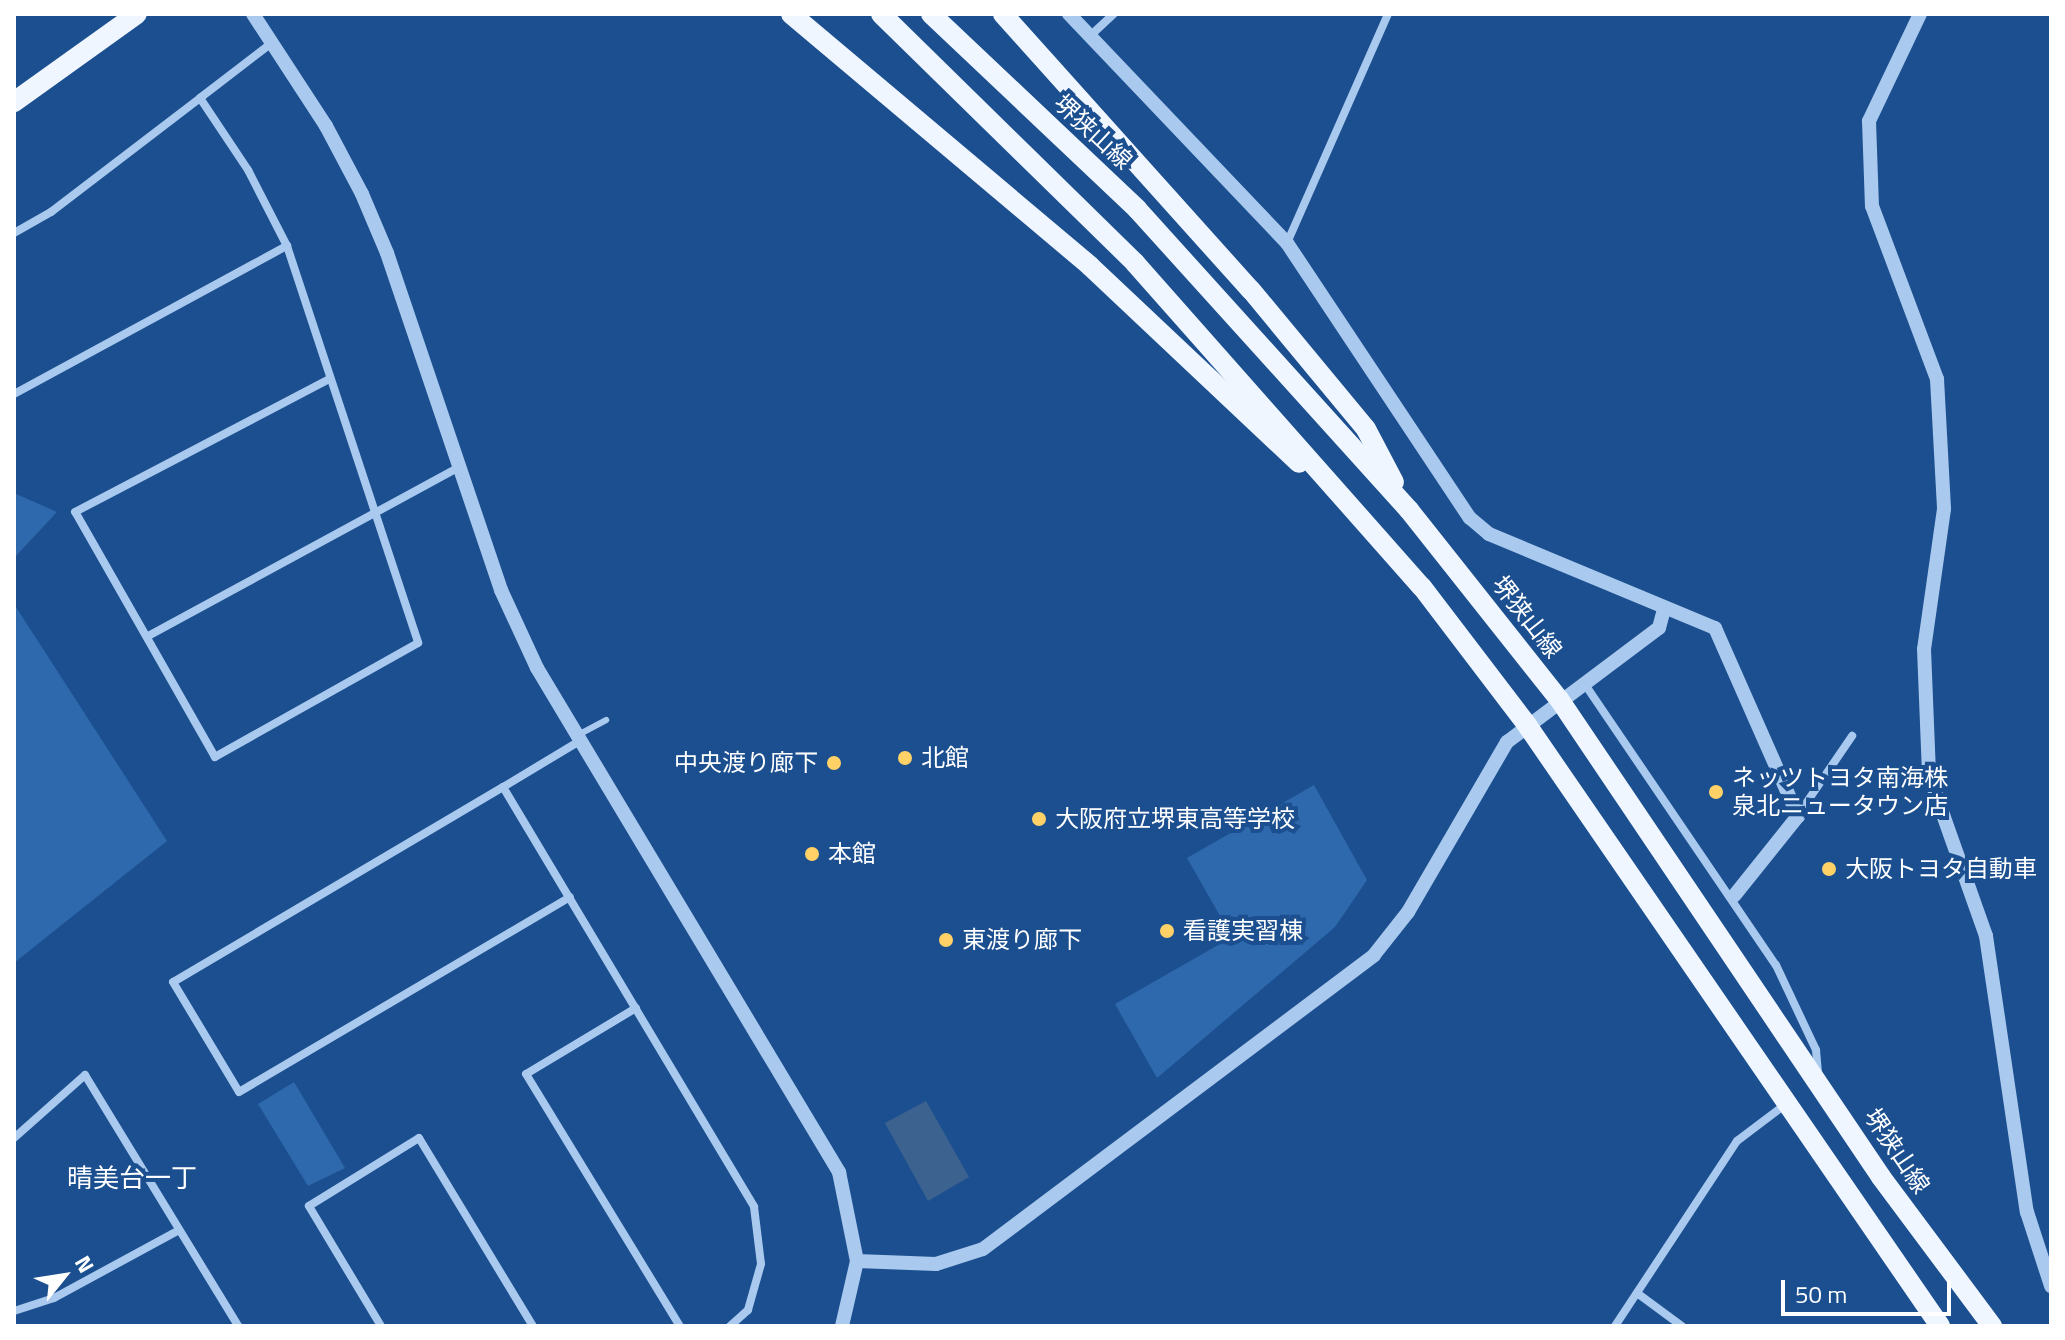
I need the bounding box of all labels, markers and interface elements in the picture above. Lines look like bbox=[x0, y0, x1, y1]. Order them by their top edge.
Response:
street label: 堺狭山線 bbox=[1048, 89, 1138, 175]
street label: 堺狭山線 bbox=[1486, 570, 1568, 664]
place label: 北館 bbox=[921, 744, 969, 772]
place label: 中央渡り廊下 bbox=[674, 749, 818, 777]
marker: 北館 bbox=[896, 749, 914, 767]
marker: 中央渡り廊下 bbox=[825, 754, 843, 772]
place label: ネッツトヨタ南海株 泉北ニュータウン店 bbox=[1732, 764, 1948, 820]
marker: ネッツトヨタ南海株 泉北ニュータウン店 bbox=[1707, 783, 1725, 801]
place label: 大阪府立堺東高等学校 bbox=[1055, 805, 1295, 833]
marker: 大阪府立堺東高等学校 bbox=[1030, 810, 1048, 828]
place label: 本館 bbox=[828, 840, 876, 868]
marker: 本館 bbox=[803, 845, 821, 863]
place label: 大阪トヨタ自動車 bbox=[1845, 855, 2037, 883]
marker: 大阪トヨタ自動車 bbox=[1820, 860, 1838, 878]
place label: 看護実習棟 bbox=[1183, 917, 1303, 945]
marker: 看護実習棟 bbox=[1158, 922, 1176, 940]
place label: 東渡り廊下 bbox=[962, 926, 1082, 954]
marker: 東渡り廊下 bbox=[937, 931, 955, 949]
street label: 堺狭山線 bbox=[1858, 1103, 1936, 1199]
district label: 晴美台一丁 bbox=[67, 1162, 197, 1194]
north arrow bbox=[24, 1236, 104, 1316]
text: N bbox=[66, 1249, 103, 1279]
scale bar bbox=[1785, 1264, 1955, 1314]
text: 50 m bbox=[1795, 1276, 1847, 1312]

